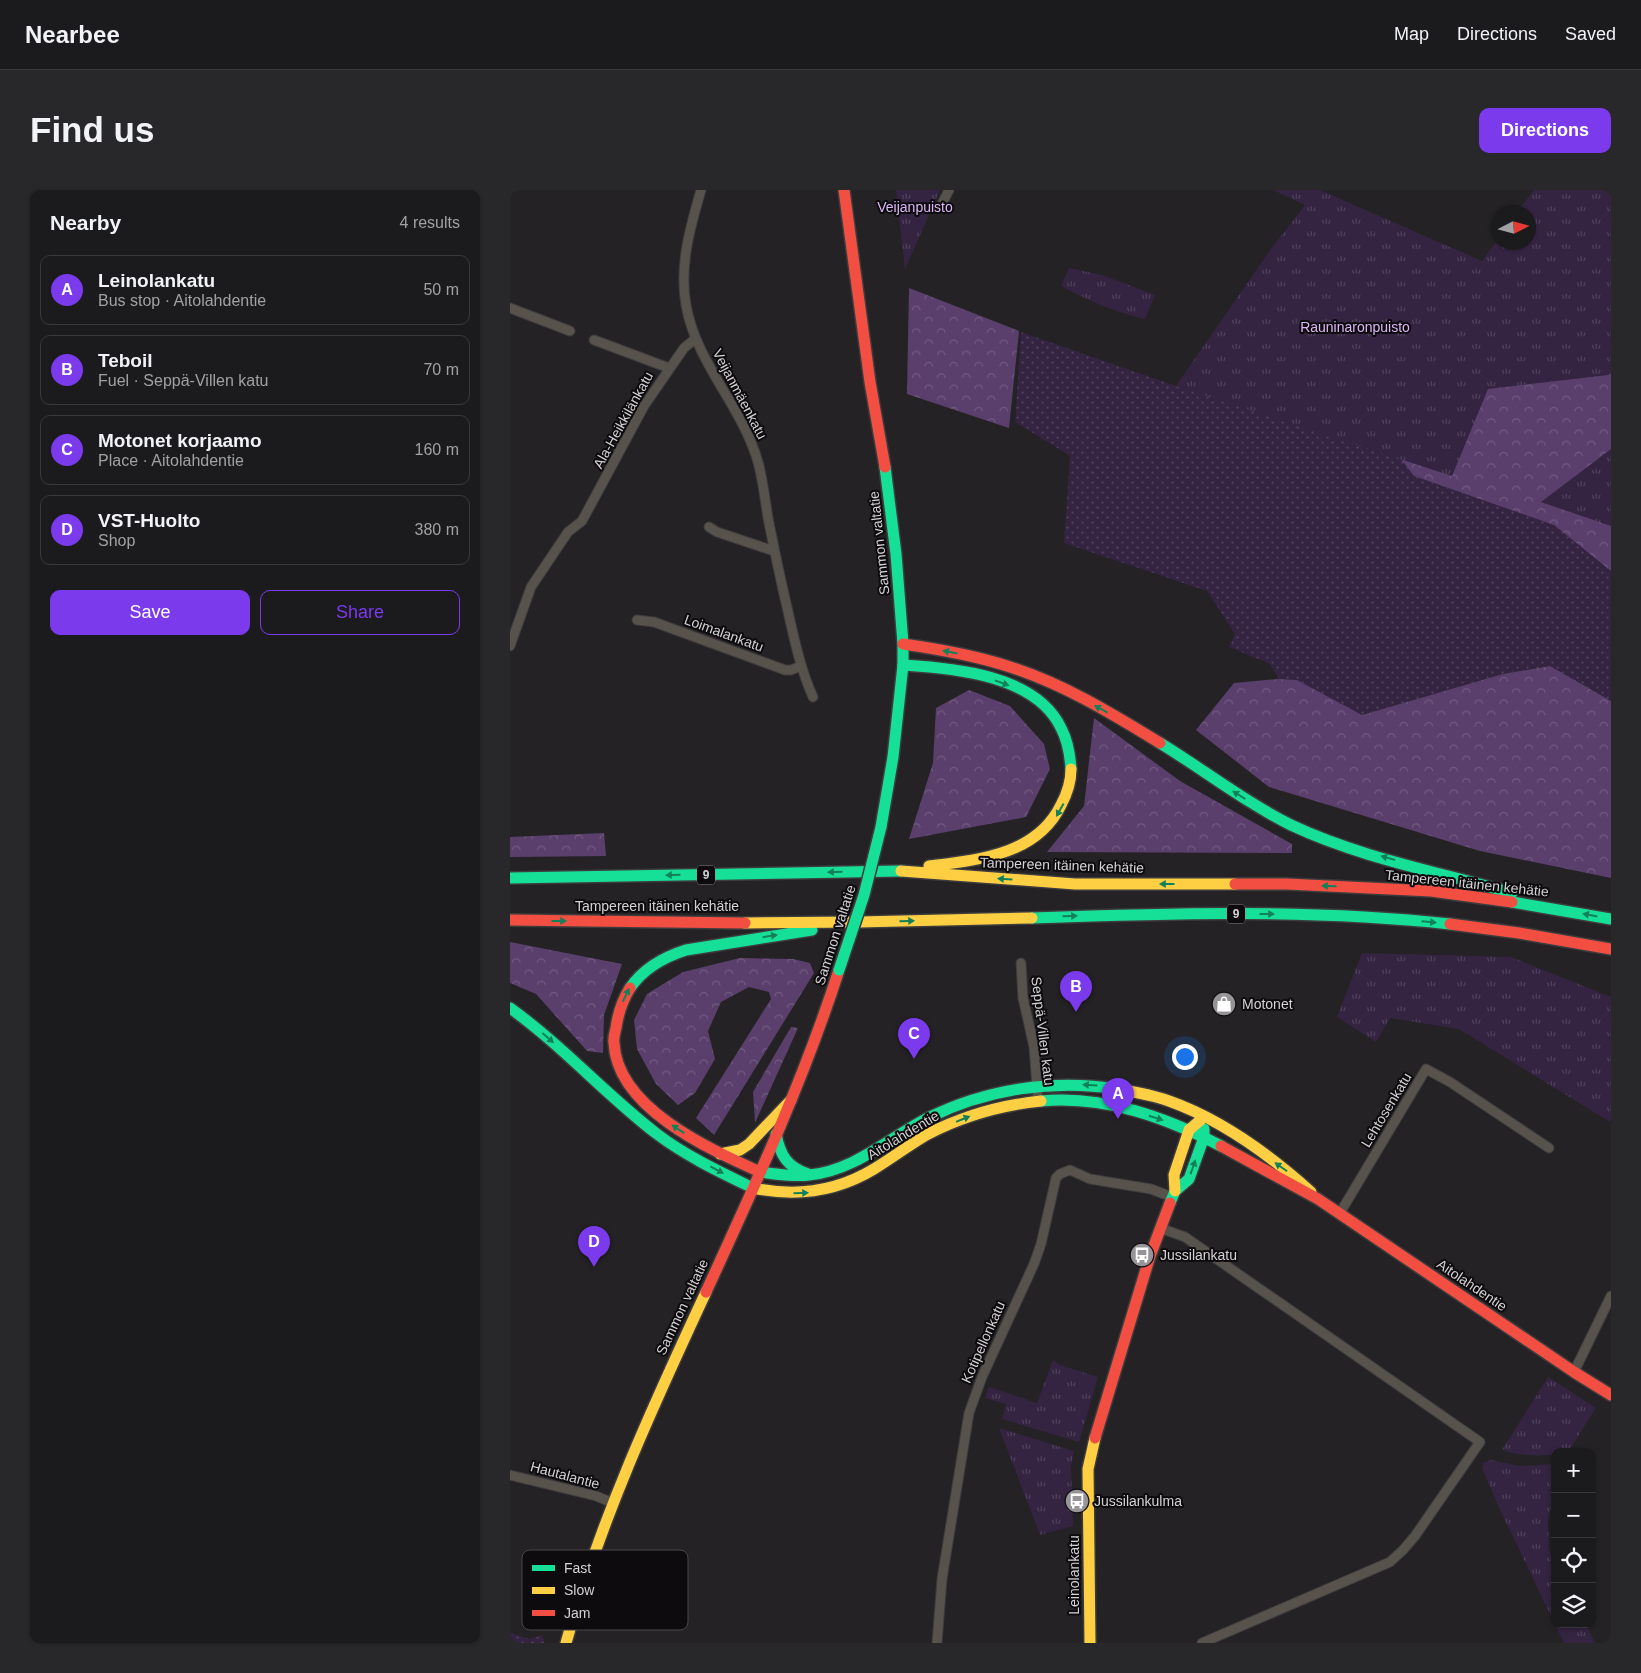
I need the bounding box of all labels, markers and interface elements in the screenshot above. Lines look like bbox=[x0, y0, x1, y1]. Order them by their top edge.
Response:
text: Nearbee bbox=[25, 21, 120, 48]
text: Map bbox=[1394, 24, 1429, 44]
text: Directions bbox=[1457, 24, 1537, 44]
text: Saved bbox=[1565, 24, 1616, 44]
button: Directions bbox=[1479, 108, 1611, 153]
text: Find us bbox=[30, 110, 154, 149]
park label: Veijanpuisto bbox=[877, 199, 953, 215]
north arrow bbox=[1491, 205, 1536, 250]
text: Nearby bbox=[50, 211, 121, 234]
text: 4 results bbox=[400, 214, 460, 231]
text: Leinolankatu bbox=[98, 270, 215, 291]
text: A bbox=[61, 281, 73, 298]
text: 50 m bbox=[423, 281, 459, 298]
text: Bus stop · Aitolahdentie bbox=[98, 292, 266, 309]
park label: Rauninaronpuisto bbox=[1300, 319, 1410, 335]
street label: Veijanmäenkatu bbox=[710, 346, 770, 442]
text: Teboil bbox=[98, 350, 153, 371]
text: B bbox=[61, 361, 73, 378]
text: 70 m bbox=[423, 361, 459, 378]
street label: Ala-Heikkilänkatu bbox=[590, 369, 656, 471]
text: Fuel · Seppä-Villen katu bbox=[98, 372, 268, 389]
text: Motonet korjaamo bbox=[98, 430, 262, 451]
text: C bbox=[61, 441, 73, 458]
text: 160 m bbox=[415, 441, 459, 458]
text: Place · Aitolahdentie bbox=[98, 452, 244, 469]
street label: Sammon valtatie bbox=[866, 490, 892, 596]
text: VST-Huolto bbox=[98, 510, 200, 531]
text: D bbox=[61, 521, 73, 538]
text: 380 m bbox=[415, 521, 459, 538]
text: Shop bbox=[98, 532, 135, 549]
button: Save bbox=[50, 590, 250, 635]
button: Share bbox=[260, 590, 460, 635]
street label: Loimalankatu bbox=[682, 611, 766, 655]
one-way arrow bbox=[942, 648, 957, 656]
one-way arrow bbox=[995, 680, 1010, 687]
one-way arrow bbox=[1093, 705, 1108, 713]
one-way arrow bbox=[1232, 790, 1245, 799]
one-way arrow bbox=[1055, 803, 1064, 817]
street label: Tampereen itäinen kehätie bbox=[980, 854, 1145, 876]
one-way arrow bbox=[1380, 854, 1395, 862]
road number: 9 bbox=[697, 866, 715, 884]
street label: Tampereen itäinen kehätie bbox=[1384, 866, 1550, 900]
one-way arrow bbox=[827, 868, 843, 876]
one-way arrow bbox=[664, 872, 680, 880]
one-way arrow bbox=[996, 874, 1012, 882]
one-way arrow bbox=[1159, 880, 1175, 888]
one-way arrow bbox=[1321, 881, 1337, 889]
street label: Sammon valtatie bbox=[811, 883, 859, 987]
street label: Tampereen itäinen kehätie bbox=[575, 898, 739, 914]
road number: 9 bbox=[1227, 904, 1245, 924]
one-way arrow bbox=[1259, 910, 1275, 918]
one-way arrow bbox=[1582, 910, 1598, 918]
one-way arrow bbox=[1062, 912, 1078, 920]
one-way arrow bbox=[551, 917, 567, 925]
one-way arrow bbox=[899, 917, 915, 925]
one-way arrow bbox=[1422, 918, 1438, 926]
one-way arrow bbox=[763, 932, 779, 940]
pin: B bbox=[1060, 971, 1092, 1012]
street label: Seppä-Villen katu bbox=[1028, 976, 1058, 1086]
one-way arrow bbox=[622, 987, 630, 1002]
shop icon: Motonet bbox=[1211, 991, 1237, 1017]
place label: Motonet bbox=[1242, 996, 1293, 1012]
pin: C bbox=[898, 1018, 930, 1059]
one-way arrow bbox=[542, 1032, 555, 1043]
your location bbox=[1172, 1044, 1198, 1070]
street label: Lehtosenkatu bbox=[1357, 1070, 1415, 1150]
pin: A bbox=[1102, 1078, 1134, 1119]
one-way arrow bbox=[1082, 1081, 1098, 1089]
street label: Aitolahdentie bbox=[864, 1107, 942, 1163]
one-way arrow bbox=[956, 1115, 971, 1123]
one-way arrow bbox=[1149, 1115, 1164, 1122]
one-way arrow bbox=[672, 1124, 685, 1134]
one-way arrow bbox=[1189, 1159, 1197, 1174]
one-way arrow bbox=[1274, 1162, 1288, 1172]
one-way arrow bbox=[709, 1166, 724, 1174]
one-way arrow bbox=[794, 1188, 810, 1196]
pin: D bbox=[578, 1226, 610, 1267]
bus stop icon: Jussilankatu bbox=[1129, 1242, 1155, 1268]
place label: Jussilankatu bbox=[1160, 1247, 1237, 1263]
street label: Sammon valtatie bbox=[653, 1256, 711, 1358]
street label: Aitolahdentie bbox=[1434, 1256, 1510, 1314]
street label: Kotipellonkatu bbox=[958, 1299, 1008, 1385]
map controls bbox=[1551, 1448, 1596, 1628]
button: + bbox=[1551, 1448, 1596, 1493]
street label: Hautalantie bbox=[529, 1458, 601, 1492]
bus stop icon: Jussilankulma bbox=[1064, 1488, 1090, 1514]
place label: Jussilankulma bbox=[1094, 1493, 1182, 1509]
button: − bbox=[1551, 1493, 1596, 1538]
street label: Leinolankatu bbox=[1066, 1535, 1082, 1615]
button: locate bbox=[1551, 1538, 1596, 1583]
legend bbox=[522, 1550, 688, 1630]
text: Fast bbox=[564, 1560, 591, 1576]
text: Slow bbox=[564, 1582, 595, 1598]
button: layers bbox=[1551, 1583, 1596, 1628]
text: Jam bbox=[564, 1605, 590, 1621]

